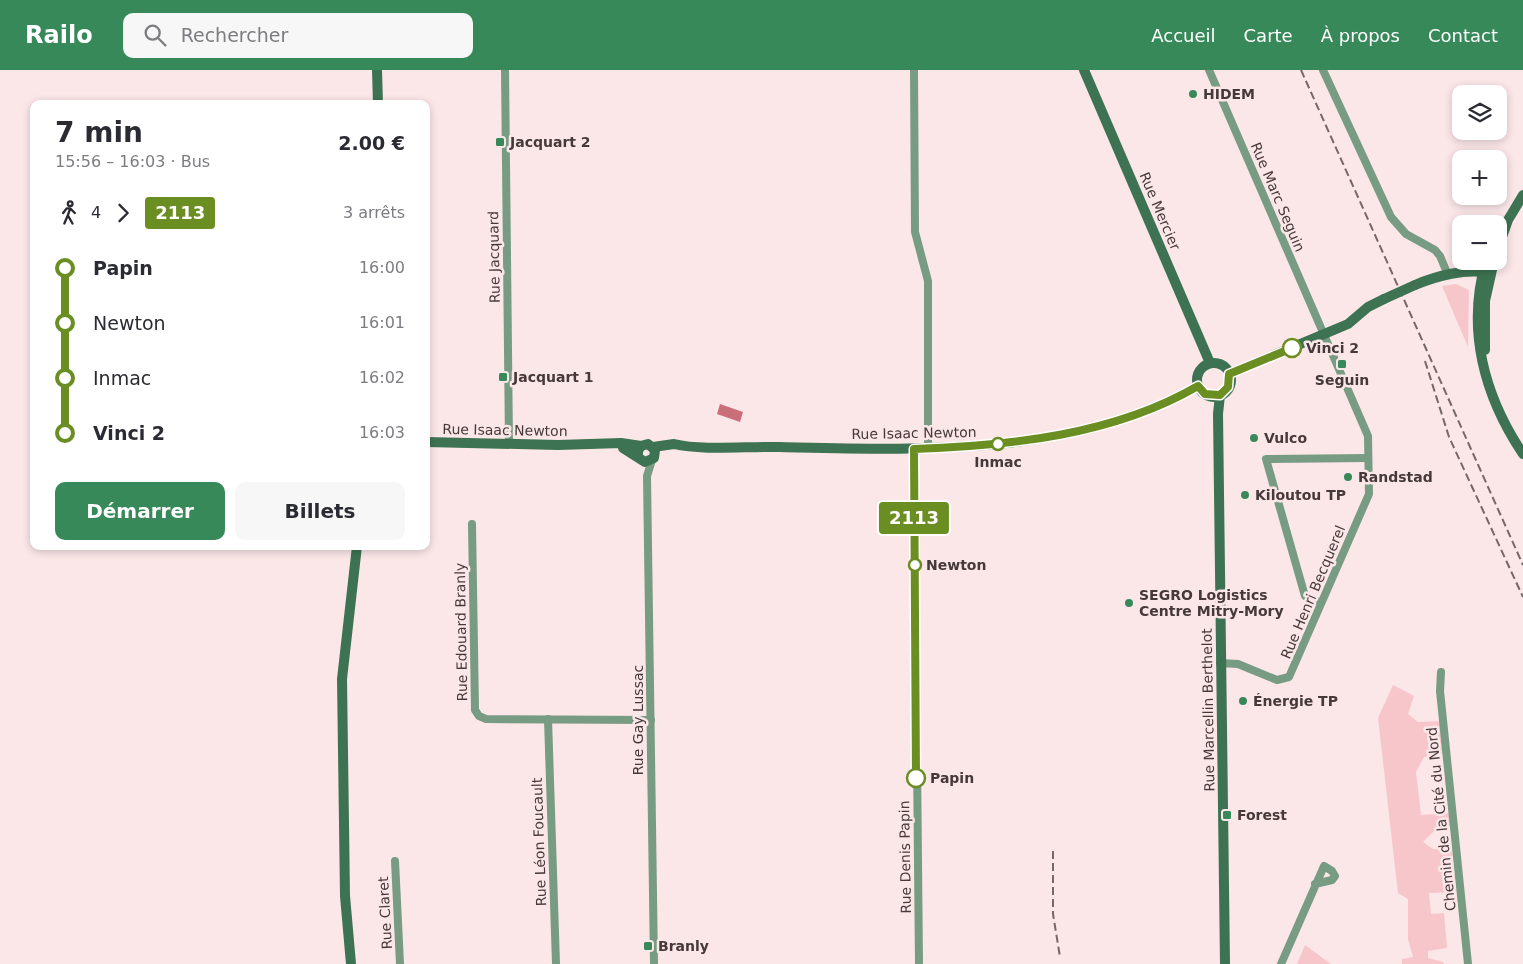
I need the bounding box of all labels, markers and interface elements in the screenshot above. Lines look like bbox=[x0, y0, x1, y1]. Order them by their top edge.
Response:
search box bbox=[123, 13, 473, 58]
text: Railo bbox=[25, 21, 93, 49]
icon: search bbox=[141, 21, 169, 49]
text: Rechercher bbox=[181, 24, 288, 46]
text: Accueil bbox=[1151, 25, 1216, 46]
text: Carte bbox=[1244, 25, 1293, 46]
text: À propos bbox=[1321, 25, 1400, 46]
text: Contact bbox=[1428, 25, 1498, 46]
map controls bbox=[1452, 85, 1507, 270]
button: layers bbox=[1452, 85, 1507, 140]
place label: HIDEM bbox=[1203, 86, 1255, 102]
marker: HIDEM bbox=[1187, 88, 1199, 100]
text: 7 min bbox=[55, 116, 143, 149]
text: 2.00 € bbox=[338, 132, 405, 154]
place label: Jacquart 2 bbox=[509, 134, 591, 150]
marker: Jacquart 2 bbox=[494, 136, 506, 148]
street label: Rue Marc Seguin bbox=[1248, 140, 1308, 254]
button: + bbox=[1452, 150, 1507, 205]
text: 15:56 – 16:03 · Bus bbox=[55, 152, 210, 171]
street label: Rue Mercier bbox=[1136, 170, 1184, 253]
icon: walk bbox=[55, 199, 83, 227]
icon: forward bbox=[109, 199, 137, 227]
text: 2113 bbox=[155, 202, 205, 223]
text: 4 bbox=[91, 203, 101, 222]
text: 3 arrêts bbox=[343, 203, 405, 222]
street label: Rue Jacquard bbox=[485, 211, 503, 303]
button: − bbox=[1452, 215, 1507, 270]
text: Papin bbox=[93, 257, 153, 279]
text: 16:00 bbox=[359, 258, 405, 277]
text: Newton bbox=[93, 312, 166, 334]
text: 16:01 bbox=[359, 313, 405, 332]
marker: Vinci 2 bbox=[1282, 338, 1302, 358]
place label: Vinci 2 bbox=[1306, 340, 1359, 356]
marker: Seguin bbox=[1336, 358, 1348, 370]
text: Inmac bbox=[93, 367, 151, 389]
text: 16:02 bbox=[359, 368, 405, 387]
place label: Jacquart 1 bbox=[512, 369, 594, 385]
marker: Jacquart 1 bbox=[497, 371, 509, 383]
place label: Seguin bbox=[1315, 372, 1369, 388]
street label: Rue Isaac Newton bbox=[442, 421, 568, 439]
text: Vinci 2 bbox=[93, 422, 165, 444]
text: 16:03 bbox=[359, 423, 405, 442]
street label: Rue Isaac Newton bbox=[851, 424, 977, 442]
place label: Vulco bbox=[1264, 430, 1307, 446]
marker: Vulco bbox=[1248, 432, 1260, 444]
marker: Inmac bbox=[991, 437, 1005, 451]
place label: Inmac bbox=[974, 454, 1022, 470]
place label: Randstad bbox=[1358, 469, 1433, 485]
marker: Randstad bbox=[1342, 471, 1354, 483]
button: Démarrer bbox=[55, 482, 225, 540]
button: Billets bbox=[235, 482, 405, 540]
place label: Kiloutou TP bbox=[1255, 487, 1346, 503]
marker: Kiloutou TP bbox=[1239, 489, 1251, 501]
line badge: 2113 bbox=[879, 502, 949, 534]
text: 2113 bbox=[889, 507, 939, 528]
street label: Rue Henri Becquerel bbox=[1278, 523, 1348, 661]
place label: Newton bbox=[926, 557, 986, 573]
marker: Newton bbox=[908, 558, 922, 572]
street label: Rue Edouard Branly bbox=[452, 563, 470, 701]
place label: SEGRO Logistics Centre Mitry-Mory bbox=[1139, 587, 1284, 619]
marker: SEGRO Logistics Centre Mitry-Mory bbox=[1123, 597, 1135, 609]
street label: Rue Marcellin Berthelot bbox=[1199, 628, 1217, 792]
street label: Rue Gay Lussac bbox=[630, 665, 646, 775]
place label: Énergie TP bbox=[1253, 693, 1338, 709]
marker: Énergie TP bbox=[1237, 695, 1249, 707]
street label: Chemin de la Cité du Nord bbox=[1423, 726, 1459, 912]
marker: Papin bbox=[906, 768, 926, 788]
place label: Papin bbox=[930, 770, 974, 786]
street label: Rue Léon Foucault bbox=[529, 777, 549, 907]
street label: Rue Denis Papin bbox=[896, 800, 914, 914]
place label: Forest bbox=[1237, 807, 1287, 823]
marker: Forest bbox=[1221, 809, 1233, 821]
street label: Rue Claret bbox=[375, 876, 395, 950]
place label: Branly bbox=[658, 938, 709, 954]
marker: Branly bbox=[642, 940, 654, 952]

